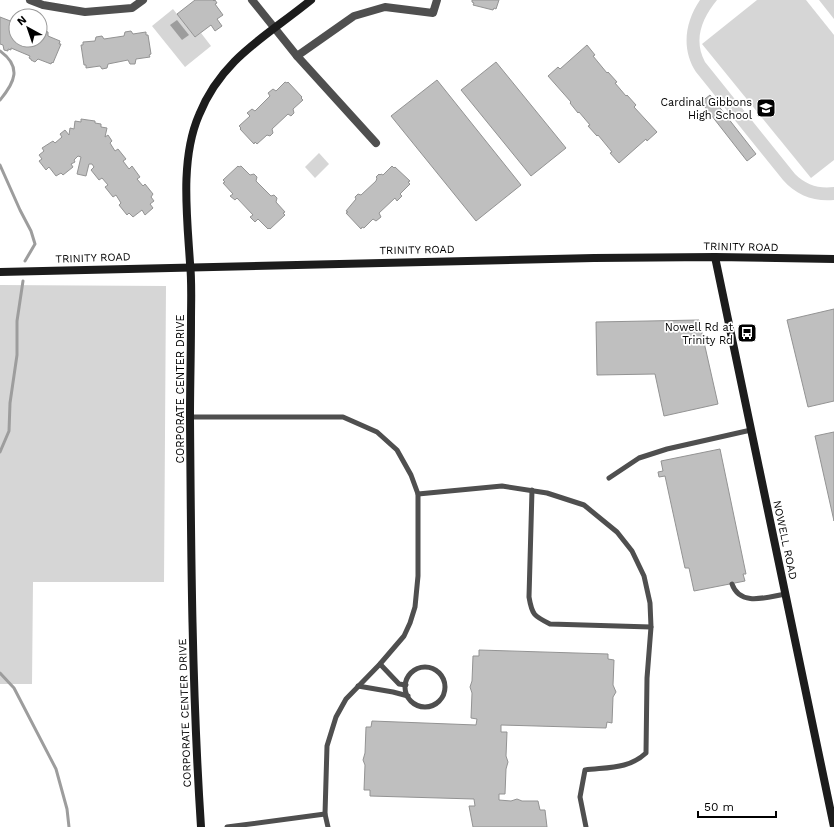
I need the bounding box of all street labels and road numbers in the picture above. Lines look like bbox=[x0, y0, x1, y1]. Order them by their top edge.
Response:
street label: TRINITY ROAD bbox=[703, 240, 779, 254]
street label: TRINITY ROAD bbox=[379, 243, 455, 257]
street label: TRINITY ROAD bbox=[55, 250, 131, 266]
street label: CORPORATE CENTER DRIVE bbox=[174, 314, 187, 464]
street label: NOWELL ROAD bbox=[770, 499, 800, 581]
street label: CORPORATE CENTER DRIVE bbox=[176, 638, 194, 788]

